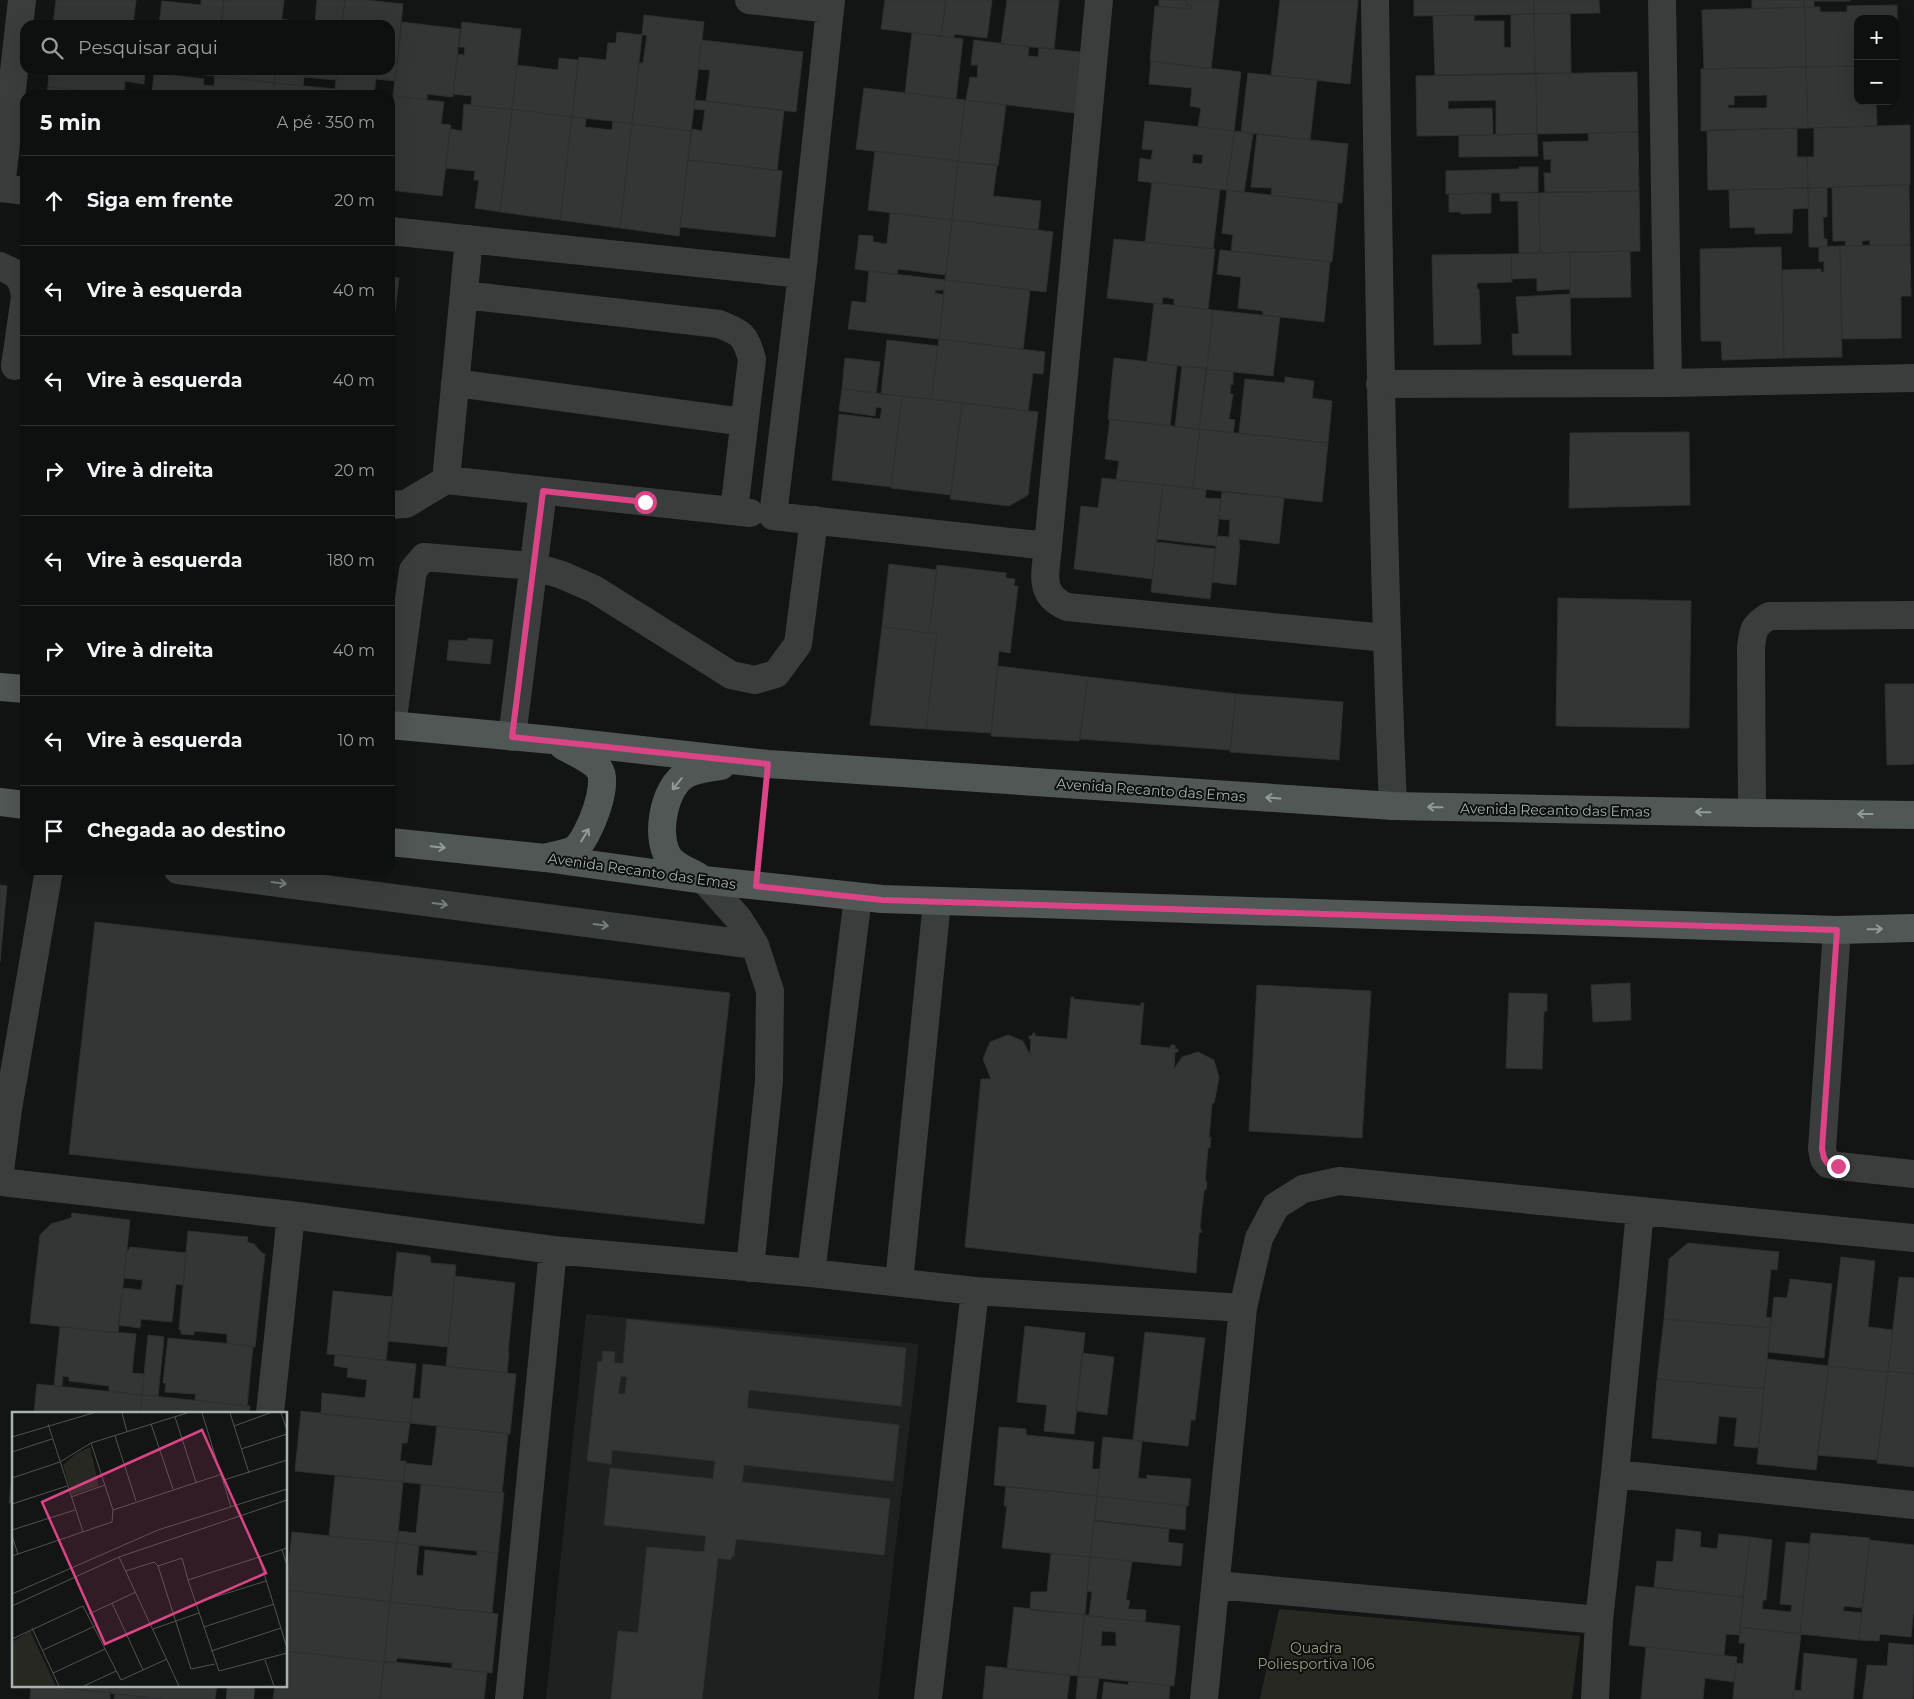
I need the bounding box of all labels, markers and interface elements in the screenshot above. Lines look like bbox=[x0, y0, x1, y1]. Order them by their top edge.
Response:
map controls bbox=[1854, 15, 1899, 105]
button: + bbox=[1854, 15, 1899, 60]
search box bbox=[20, 20, 395, 75]
icon: search bbox=[38, 34, 66, 62]
text: Pesquisar aqui bbox=[78, 36, 218, 59]
button: − bbox=[1854, 60, 1899, 105]
text: 5 min bbox=[40, 110, 101, 135]
text: A pé · 350 m bbox=[277, 113, 375, 132]
icon: ahead bbox=[40, 187, 68, 215]
text: Siga em frente bbox=[87, 189, 233, 212]
text: 20 m bbox=[334, 191, 375, 210]
icon: left bbox=[40, 277, 68, 305]
text: Vire à esquerda bbox=[87, 279, 242, 302]
text: 40 m bbox=[333, 281, 375, 300]
icon: left bbox=[40, 367, 68, 395]
text: Vire à esquerda bbox=[87, 369, 242, 392]
text: 40 m bbox=[333, 371, 375, 390]
icon: right bbox=[40, 457, 68, 485]
text: Vire à direita bbox=[87, 459, 214, 482]
text: 20 m bbox=[334, 461, 375, 480]
route start bbox=[634, 491, 657, 514]
icon: left bbox=[40, 547, 68, 575]
text: Vire à esquerda bbox=[87, 549, 242, 572]
text: 180 m bbox=[327, 551, 375, 570]
icon: right bbox=[40, 637, 68, 665]
text: Vire à direita bbox=[87, 639, 214, 662]
text: 40 m bbox=[333, 641, 375, 660]
icon: left bbox=[40, 727, 68, 755]
text: Vire à esquerda bbox=[87, 729, 242, 752]
text: 10 m bbox=[337, 731, 375, 750]
street label: Avenida Recanto das Emas bbox=[1056, 774, 1246, 806]
one-way arrow bbox=[672, 777, 682, 791]
one-way arrow bbox=[1265, 794, 1281, 803]
street label: Avenida Recanto das Emas bbox=[1460, 799, 1650, 821]
one-way arrow bbox=[1428, 802, 1444, 812]
one-way arrow bbox=[1695, 808, 1711, 817]
one-way arrow bbox=[1858, 809, 1874, 819]
icon: arrive bbox=[40, 817, 68, 845]
text: Chegada ao destino bbox=[87, 819, 286, 842]
one-way arrow bbox=[581, 828, 591, 842]
one-way arrow bbox=[430, 842, 446, 852]
street label: Avenida Recanto das Emas bbox=[547, 849, 737, 893]
one-way arrow bbox=[270, 878, 286, 888]
one-way arrow bbox=[431, 899, 447, 909]
one-way arrow bbox=[593, 920, 609, 930]
one-way arrow bbox=[1866, 924, 1883, 934]
route end bbox=[1827, 1155, 1850, 1178]
inset map bbox=[12, 1412, 288, 1686]
park label: Quadra Poliesportiva 106 bbox=[1257, 1639, 1375, 1673]

